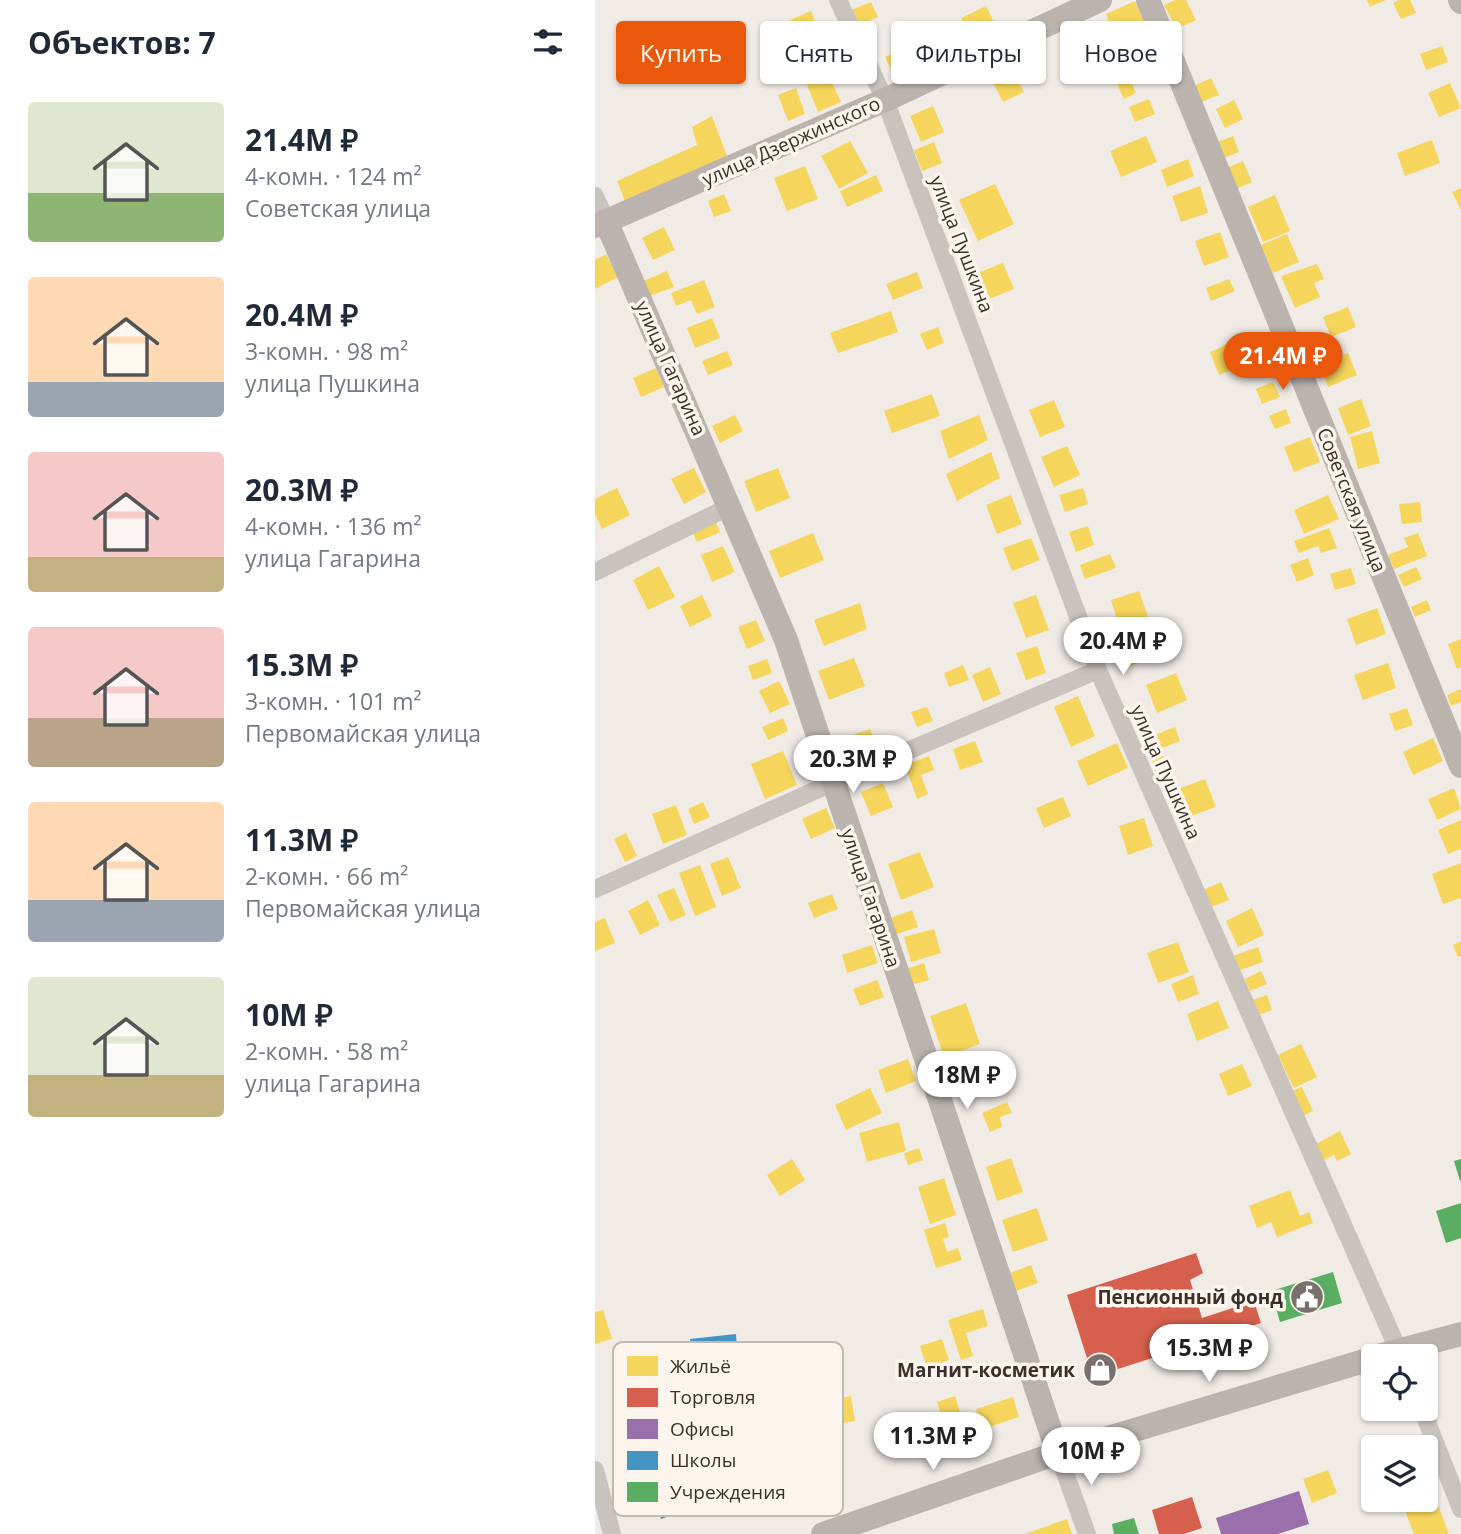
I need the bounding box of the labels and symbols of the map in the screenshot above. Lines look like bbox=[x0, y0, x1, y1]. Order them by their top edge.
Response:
street label: улица Дзержинского bbox=[698, 90, 884, 192]
street label: улица Пушкина bbox=[924, 172, 1000, 316]
street label: улица Гагарина bbox=[630, 296, 712, 440]
pin: 21.4M ₽ bbox=[1218, 332, 1348, 392]
street label: Советская улица bbox=[1311, 424, 1393, 576]
pin: 20.4M ₽ bbox=[1058, 618, 1188, 677]
street label: улица Пушкина bbox=[1125, 701, 1207, 843]
pin: 20.3M ₽ bbox=[788, 736, 918, 795]
street label: улица Гагарина bbox=[835, 825, 907, 971]
pin: 18M ₽ bbox=[918, 1052, 1016, 1111]
public building icon: Пенсионный фонд bbox=[1288, 1278, 1326, 1316]
place label: Пенсионный фонд bbox=[1097, 1284, 1283, 1310]
pin: 15.3M ₽ bbox=[1144, 1324, 1274, 1384]
legend bbox=[613, 1342, 843, 1516]
shop icon: Магнит-косметик bbox=[1081, 1351, 1119, 1389]
text: Жильё bbox=[670, 1353, 731, 1379]
place label: Магнит-косметик bbox=[897, 1357, 1075, 1383]
text: Торговля bbox=[670, 1384, 755, 1410]
pin: 11.3M ₽ bbox=[868, 1412, 998, 1472]
text: Офисы bbox=[670, 1416, 734, 1442]
pin: 10M ₽ bbox=[1042, 1428, 1140, 1487]
text: Школы bbox=[670, 1447, 736, 1473]
text: Учреждения bbox=[670, 1479, 786, 1505]

